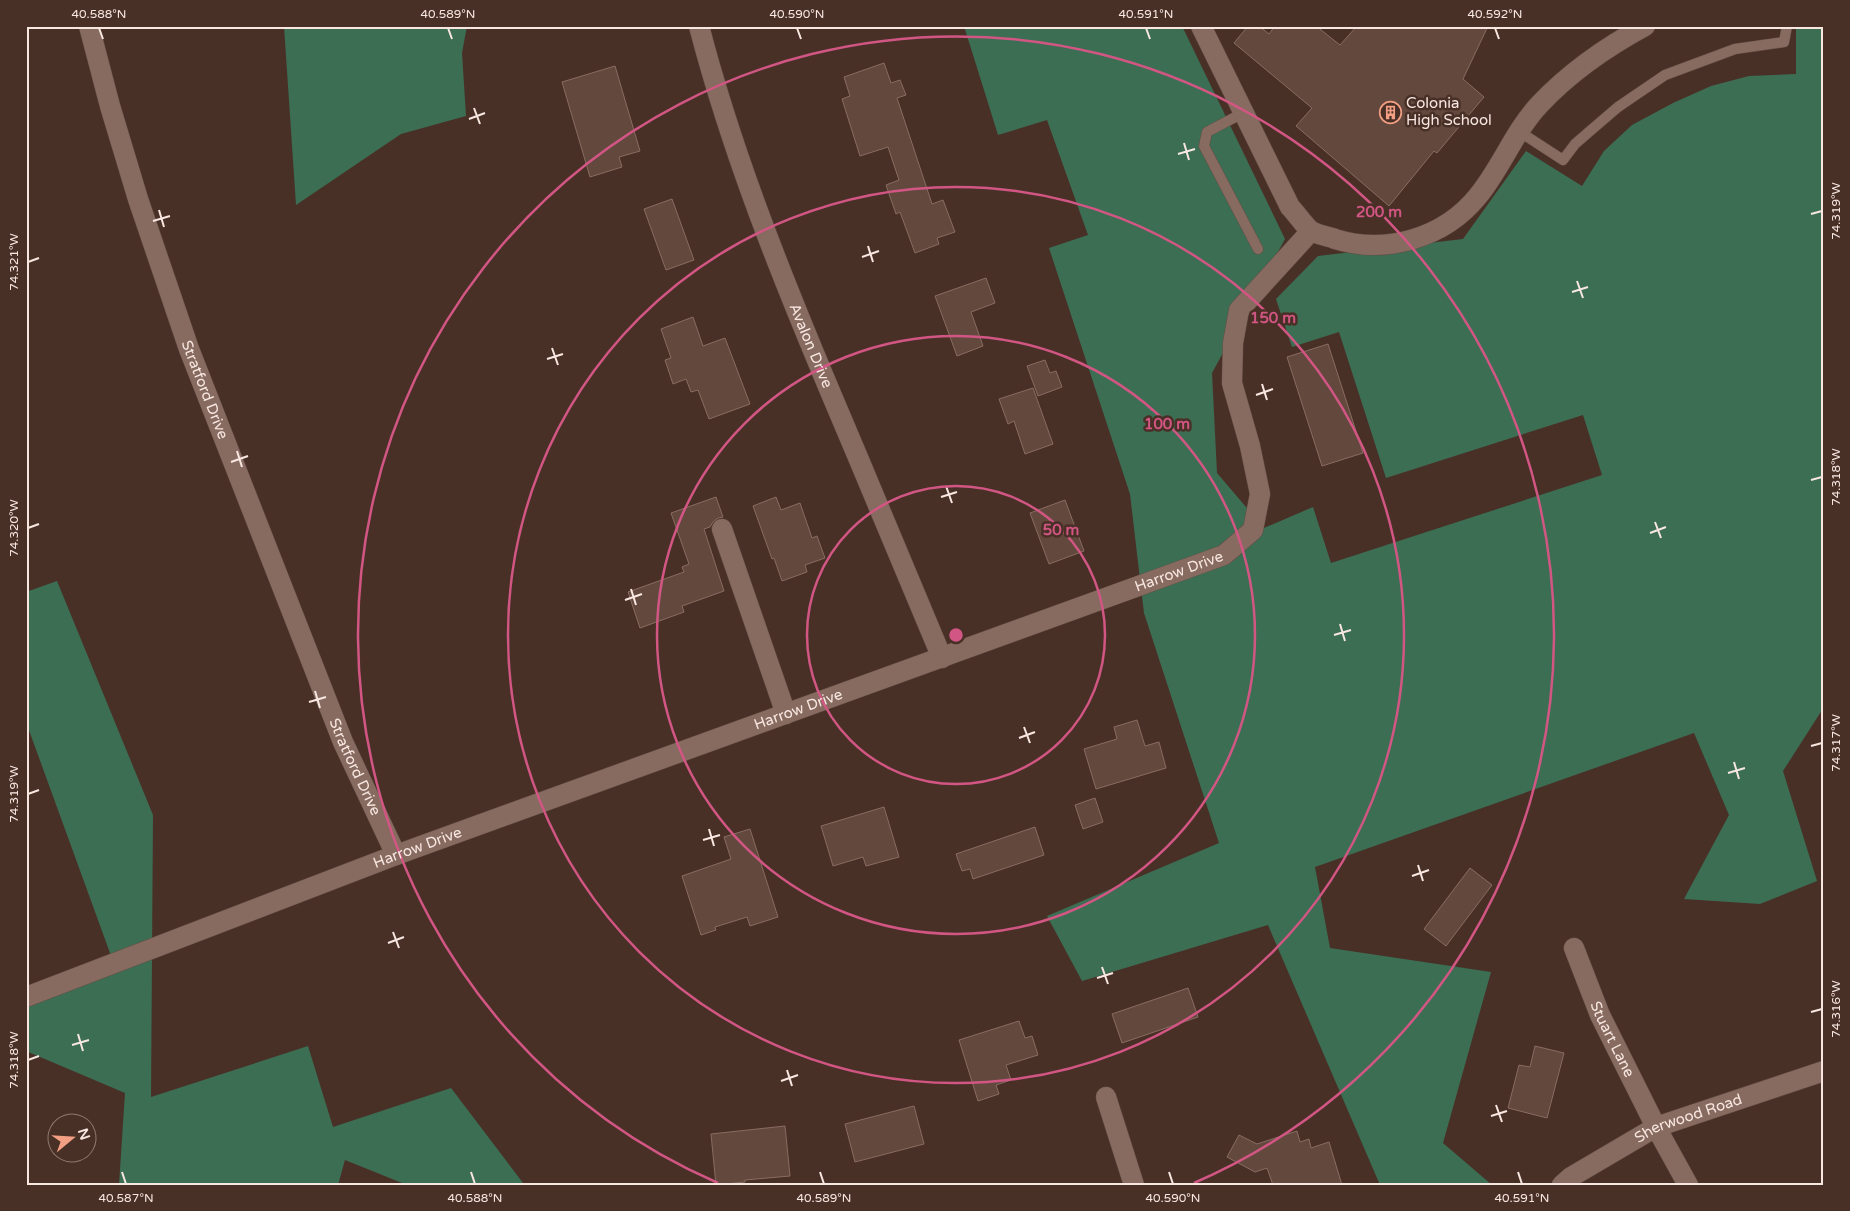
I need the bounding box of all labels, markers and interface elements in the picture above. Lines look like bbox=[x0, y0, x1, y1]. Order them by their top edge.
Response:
text: 40.588°N bbox=[72, 7, 126, 21]
text: 40.589°N bbox=[421, 7, 475, 21]
text: 40.590°N bbox=[770, 7, 824, 21]
text: 40.591°N bbox=[1119, 7, 1173, 21]
text: 40.592°N bbox=[1468, 7, 1522, 21]
place label: Colonia High School bbox=[1406, 94, 1492, 129]
building icon: Colonia High School bbox=[1378, 100, 1402, 124]
text: 74.319°W bbox=[1829, 182, 1843, 240]
text: 200 m bbox=[1356, 203, 1402, 221]
text: 74.321°W bbox=[7, 233, 21, 291]
street label: Avalon Drive bbox=[786, 301, 837, 391]
text: 150 m bbox=[1250, 309, 1296, 327]
street label: Stratford Drive bbox=[178, 338, 232, 442]
text: 100 m bbox=[1144, 415, 1190, 433]
text: 74.318°W bbox=[1829, 448, 1843, 506]
text: 74.320°W bbox=[7, 499, 21, 557]
text: 50 m bbox=[1043, 521, 1079, 539]
street label: Harrow Drive bbox=[1132, 547, 1226, 596]
centre of rings bbox=[947, 626, 965, 644]
street label: Harrow Drive bbox=[751, 685, 845, 734]
text: 74.317°W bbox=[1829, 714, 1843, 772]
street label: Stratford Drive bbox=[326, 716, 385, 818]
text: 74.319°W bbox=[7, 765, 21, 823]
street label: Harrow Drive bbox=[371, 823, 464, 872]
text: 74.316°W bbox=[1829, 980, 1843, 1038]
street label: Stuart Lane bbox=[1587, 999, 1639, 1080]
text: 74.318°W bbox=[7, 1031, 21, 1089]
street label: Sherwood Road bbox=[1631, 1090, 1744, 1147]
north arrow bbox=[48, 1114, 98, 1164]
text: N bbox=[74, 1126, 94, 1142]
text: 40.587°N bbox=[98, 1191, 154, 1205]
text: 40.588°N bbox=[448, 1191, 502, 1205]
text: 40.589°N bbox=[797, 1191, 851, 1205]
text: 40.590°N bbox=[1146, 1191, 1200, 1205]
text: 40.591°N bbox=[1495, 1191, 1549, 1205]

